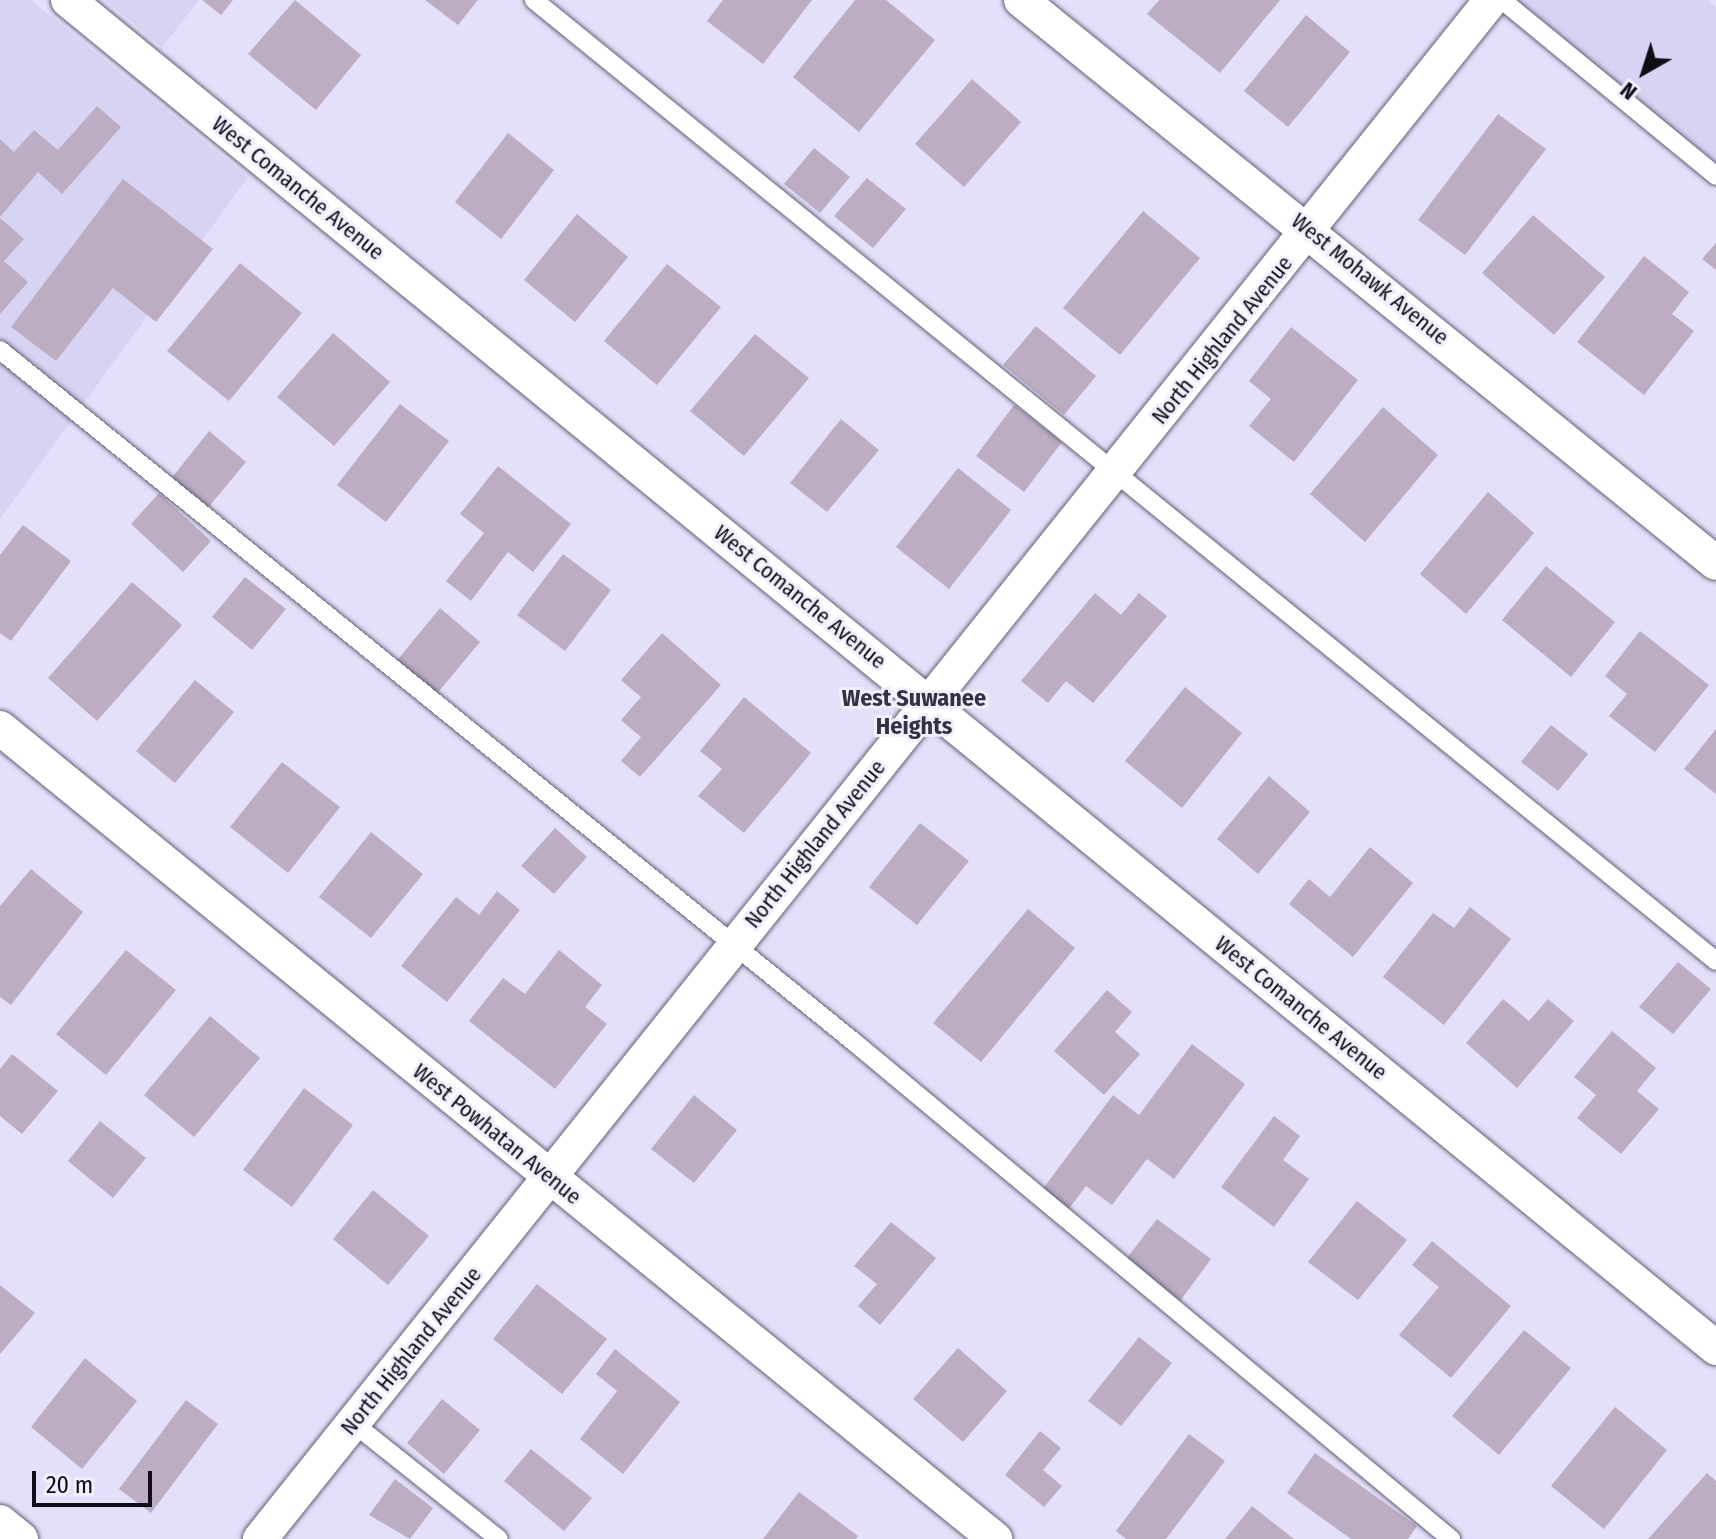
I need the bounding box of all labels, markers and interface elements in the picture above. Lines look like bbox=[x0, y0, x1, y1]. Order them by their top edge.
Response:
north arrow bbox=[1604, 32, 1684, 112]
text: N bbox=[1615, 76, 1642, 106]
street label: West Comanche Avenue bbox=[207, 111, 389, 265]
street label: West Mohawk Avenue bbox=[1286, 208, 1454, 350]
street label: North Highland Avenue bbox=[1146, 251, 1298, 429]
street label: West Comanche Avenue bbox=[709, 520, 891, 674]
district label: West Suwanee Heights bbox=[842, 685, 986, 741]
street label: North Highland Avenue bbox=[739, 755, 891, 933]
street label: West Comanche Avenue bbox=[1210, 931, 1392, 1085]
street label: West Powhatan Avenue bbox=[408, 1058, 586, 1210]
street label: North Highland Avenue bbox=[335, 1262, 487, 1440]
scale bar bbox=[36, 1455, 156, 1505]
text: 20 m bbox=[46, 1471, 93, 1499]

